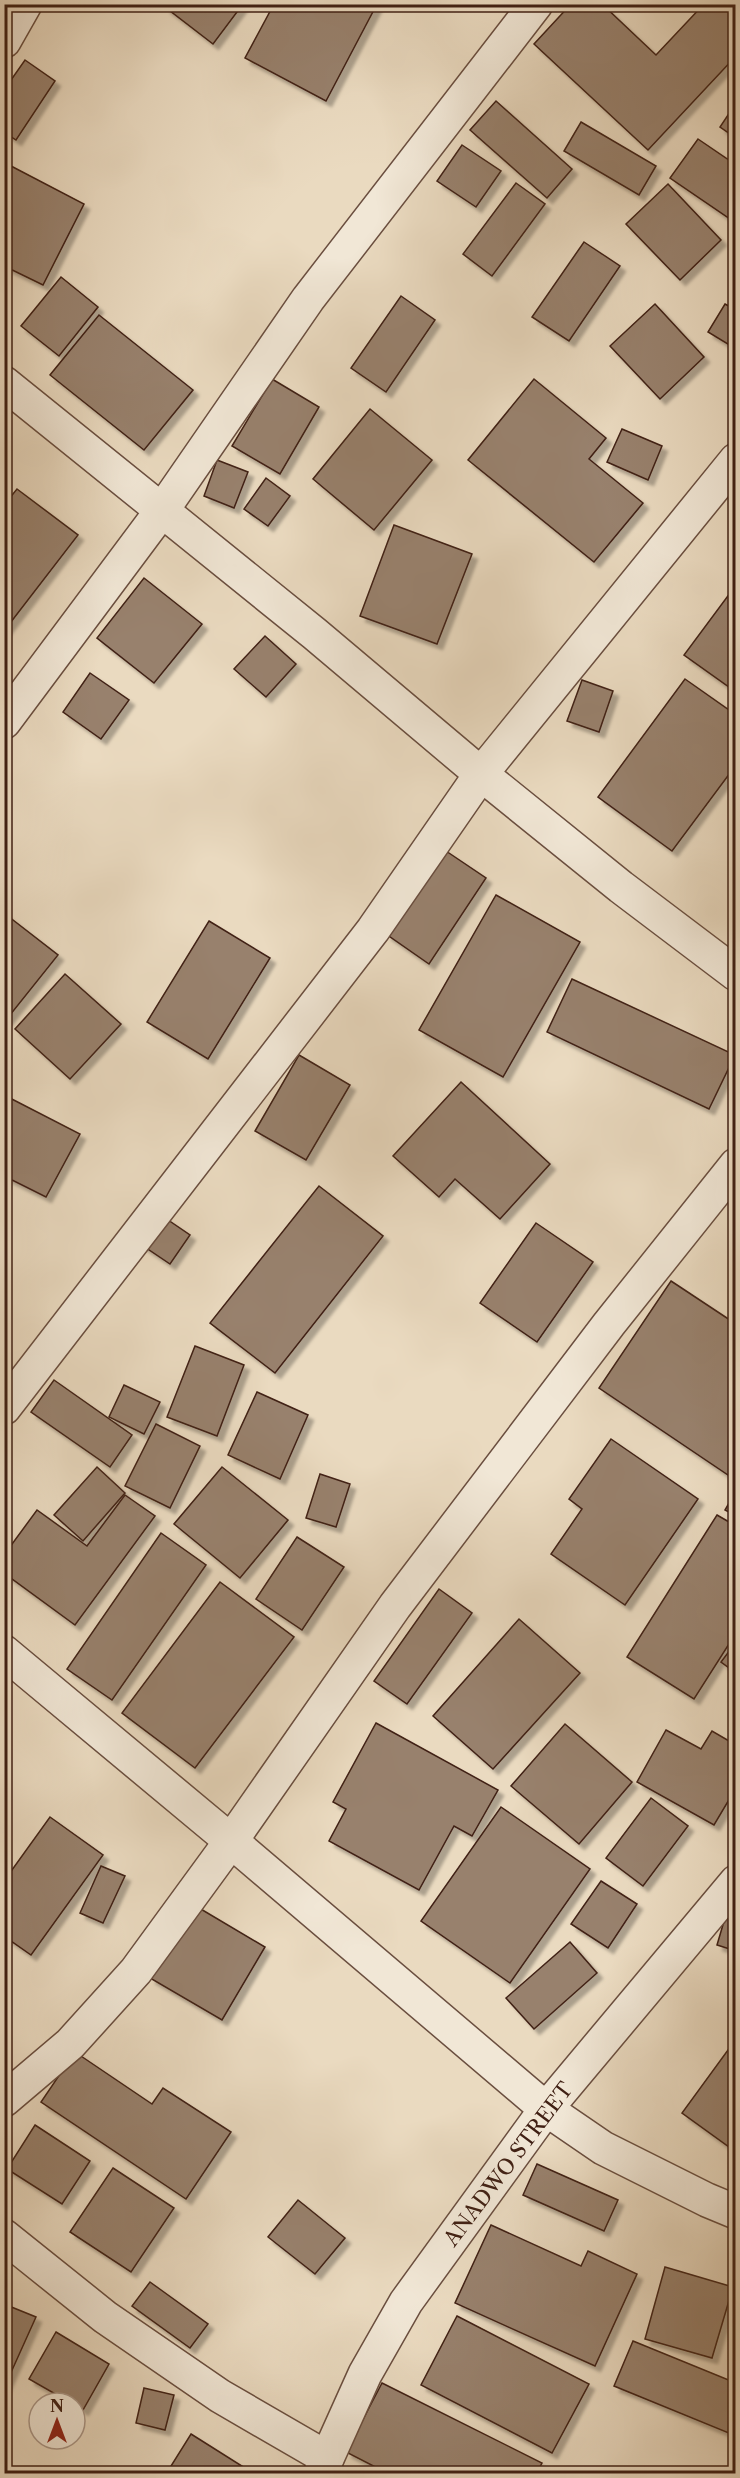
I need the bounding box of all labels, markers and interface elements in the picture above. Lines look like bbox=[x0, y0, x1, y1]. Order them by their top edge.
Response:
street label: ANADWO STREET bbox=[438, 2077, 578, 2252]
north arrow bbox=[27, 2391, 87, 2451]
text: N bbox=[50, 2396, 64, 2416]

